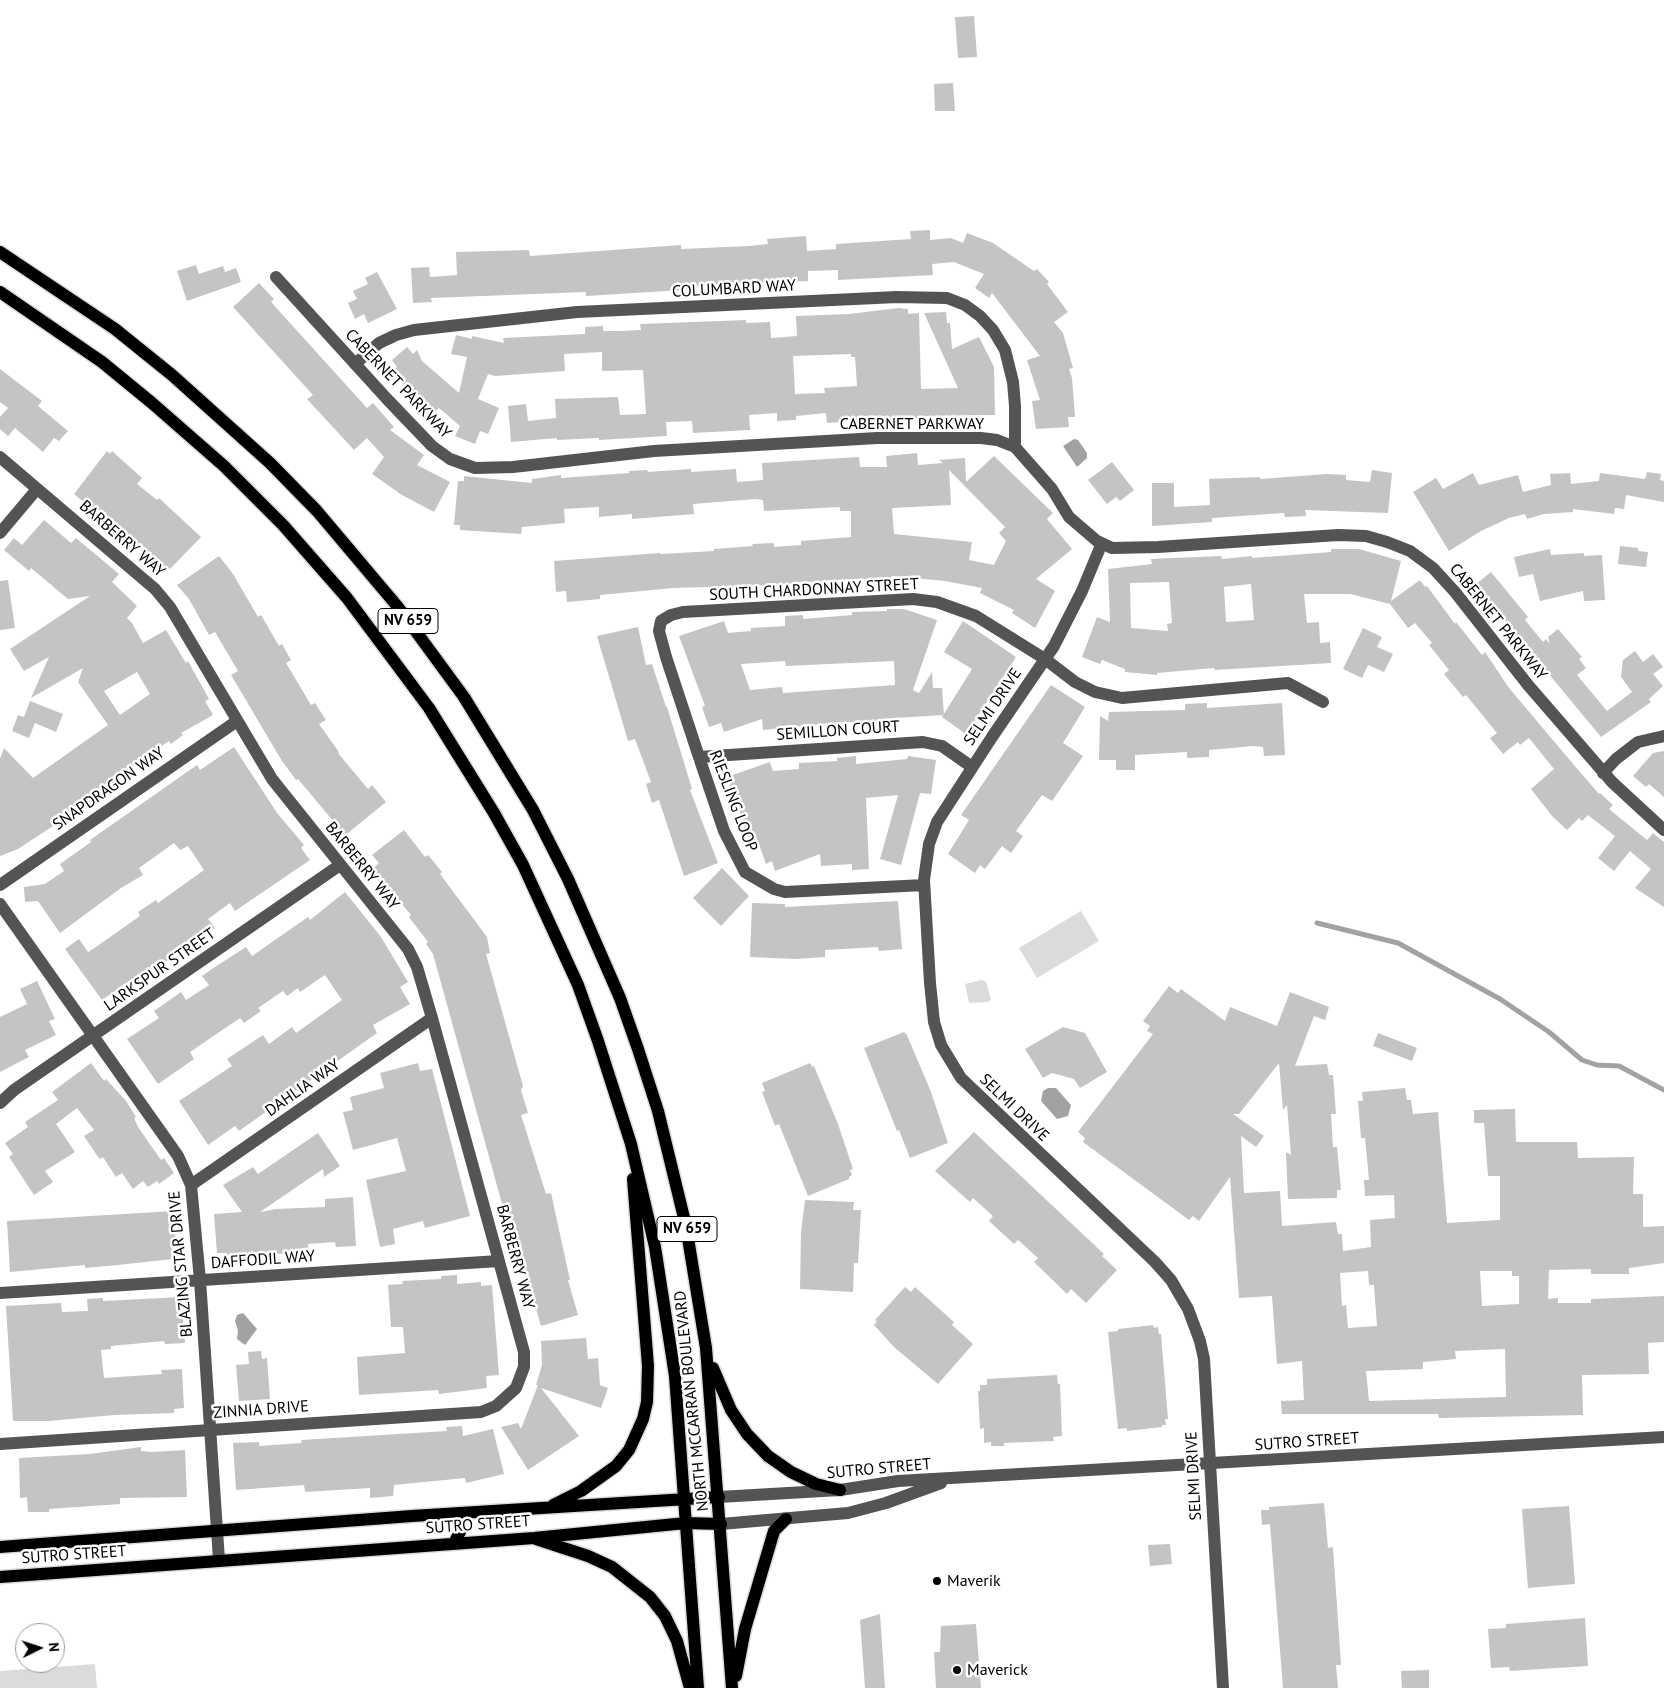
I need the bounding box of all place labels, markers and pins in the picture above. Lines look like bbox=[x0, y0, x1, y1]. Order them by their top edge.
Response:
place label: Maverik bbox=[947, 1571, 1001, 1591]
marker: Maverik bbox=[931, 1575, 943, 1587]
place label: Maverick bbox=[967, 1660, 1028, 1680]
marker: Maverick bbox=[951, 1664, 963, 1676]

